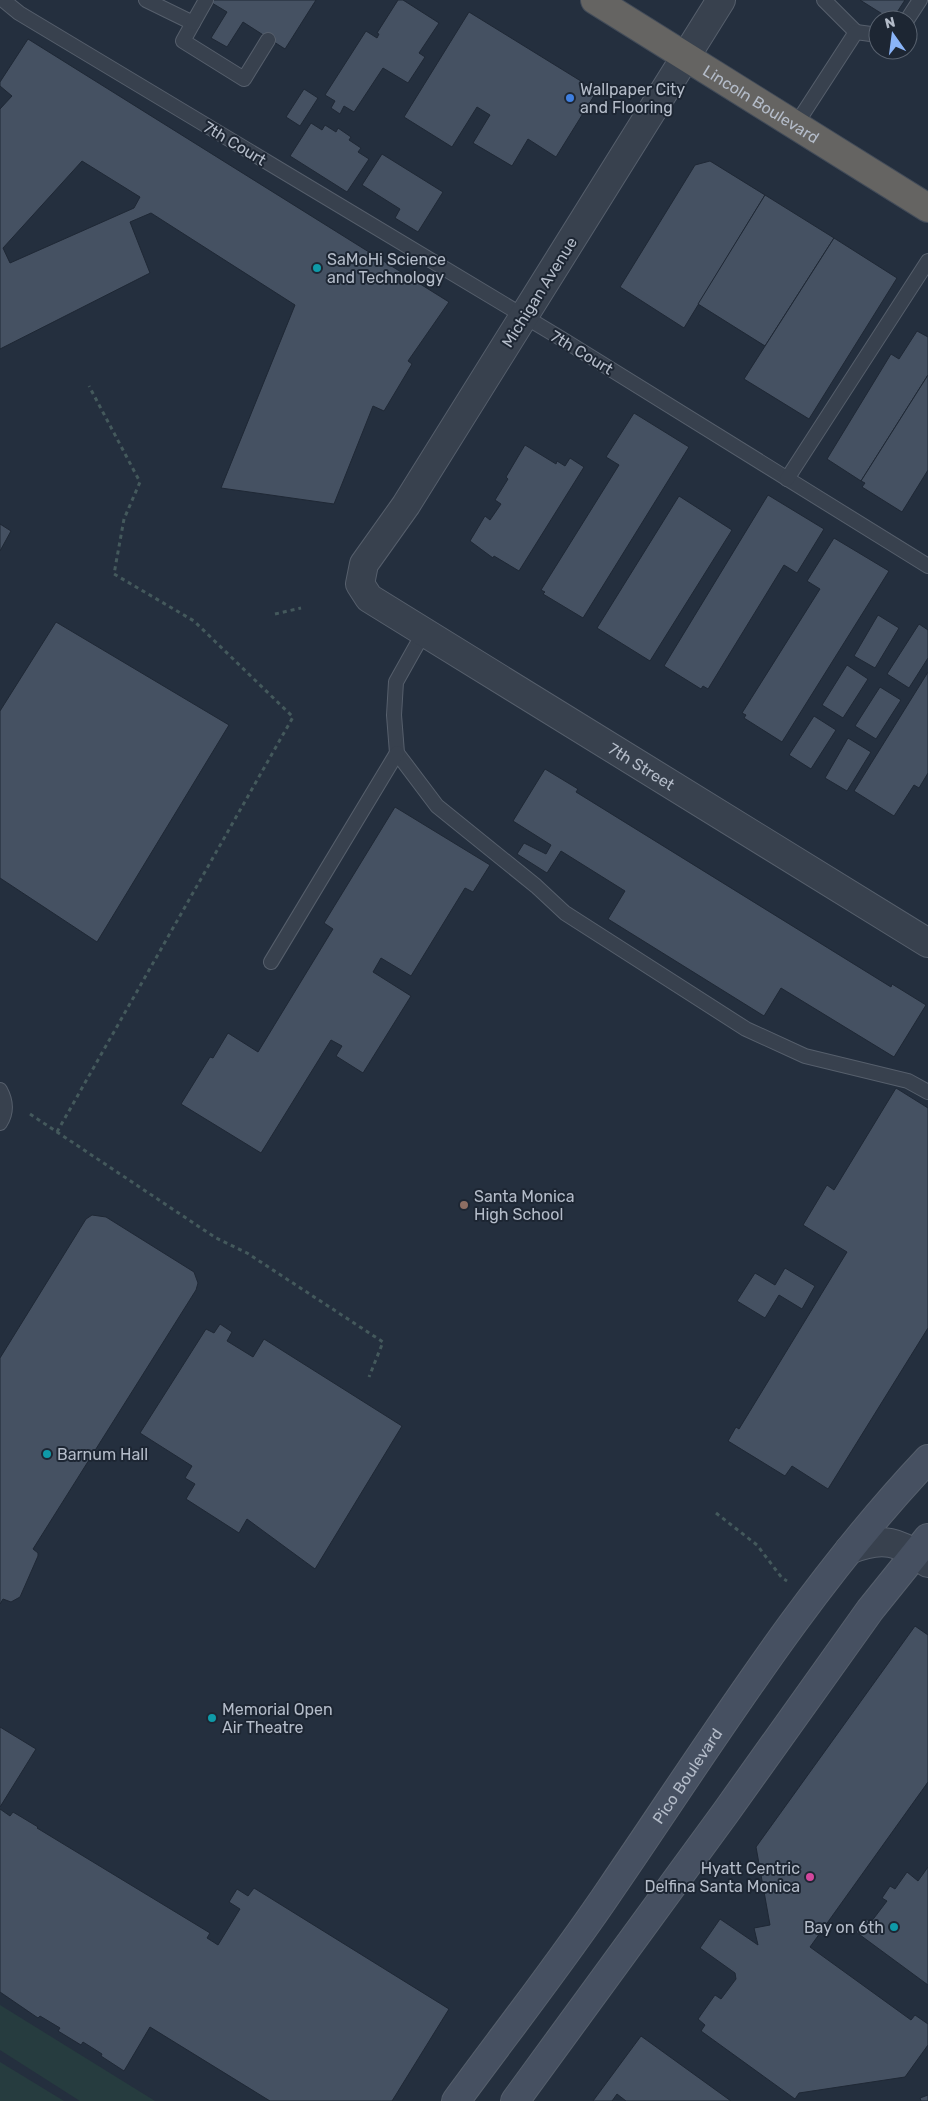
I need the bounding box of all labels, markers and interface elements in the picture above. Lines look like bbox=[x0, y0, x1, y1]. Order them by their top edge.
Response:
north arrow bbox=[868, 10, 918, 60]
text: N bbox=[883, 13, 897, 32]
street label: Lincoln Boulevard bbox=[699, 61, 822, 148]
place label: Wallpaper City and Flooring bbox=[580, 80, 685, 117]
marker: Wallpaper City and Flooring bbox=[564, 92, 576, 104]
street label: 7th Court bbox=[200, 117, 270, 170]
street label: Michigan Avenue bbox=[498, 233, 581, 351]
place label: SaMoHi Science and Technology bbox=[327, 250, 446, 287]
marker: SaMoHi Science and Technology bbox=[311, 262, 323, 274]
street label: 7th Court bbox=[547, 326, 617, 379]
street label: 7th Street bbox=[605, 739, 678, 794]
place label: Santa Monica High School bbox=[474, 1187, 575, 1224]
marker: Santa Monica High School bbox=[458, 1199, 470, 1211]
place label: Barnum Hall bbox=[57, 1445, 148, 1464]
marker: Barnum Hall bbox=[41, 1448, 53, 1460]
place label: Memorial Open Air Theatre bbox=[222, 1700, 333, 1737]
marker: Memorial Open Air Theatre bbox=[206, 1712, 218, 1724]
street label: Pico Boulevard bbox=[649, 1725, 726, 1828]
place label: Hyatt Centric Delfina Santa Monica bbox=[644, 1859, 800, 1896]
marker: Hyatt Centric Delfina Santa Monica bbox=[804, 1871, 816, 1883]
place label: Bay on 6th bbox=[804, 1918, 884, 1937]
marker: Bay on 6th bbox=[888, 1921, 900, 1933]

